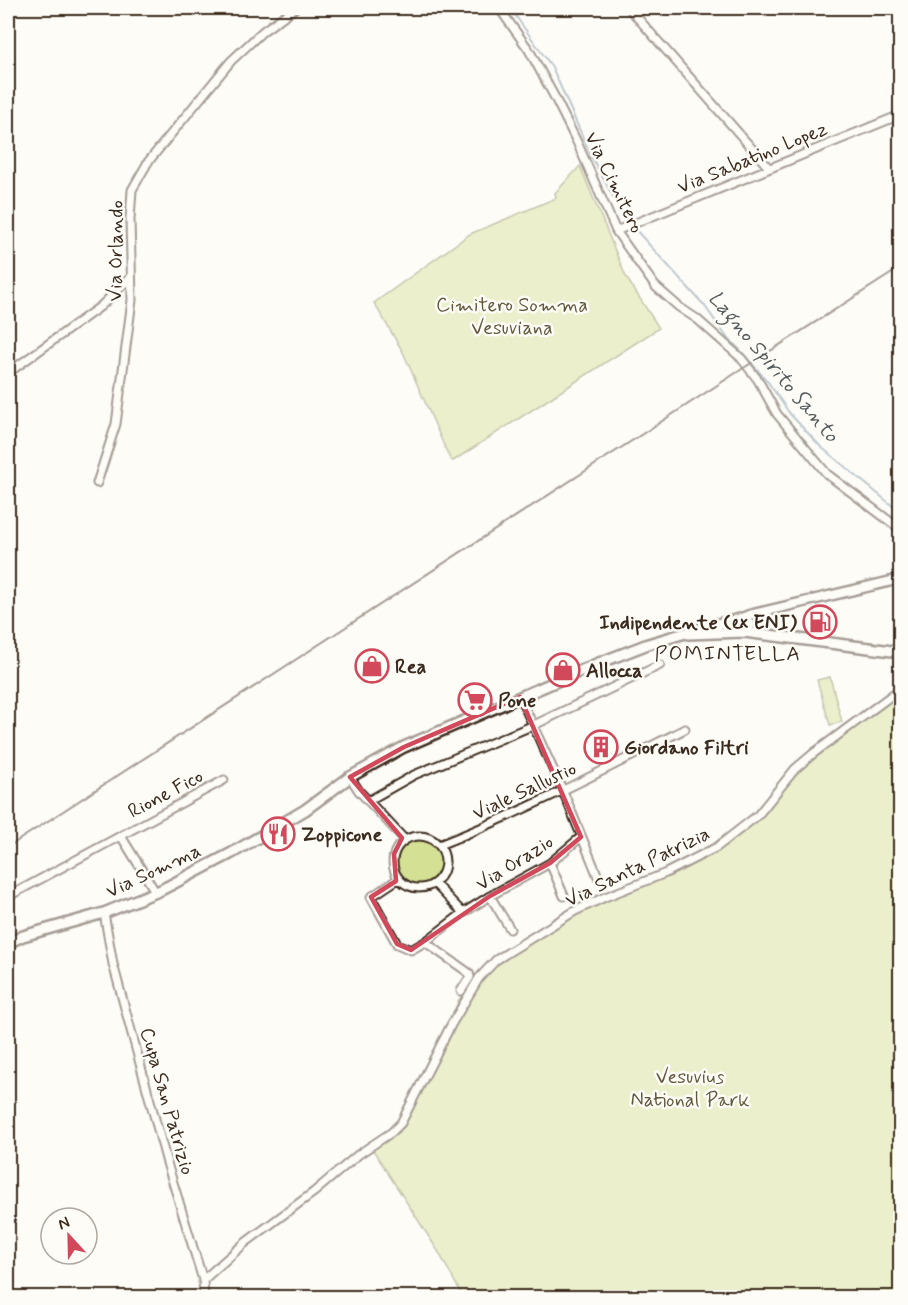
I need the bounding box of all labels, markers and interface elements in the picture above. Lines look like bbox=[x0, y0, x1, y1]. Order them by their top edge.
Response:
street label: Via Sabatino Lopez bbox=[673, 116, 832, 201]
street label: Via Cimitero bbox=[578, 128, 650, 238]
street label: Via Orlando bbox=[102, 200, 131, 302]
water label: Lagno Spirito Santo bbox=[700, 285, 846, 450]
park label: Cimitero Somma Vesuviana bbox=[436, 292, 588, 342]
fuel station icon: Indipendente (ex ENI) bbox=[802, 604, 838, 640]
place label: Indipendente (ex ENI) bbox=[599, 610, 798, 637]
district label: POMINTELLA bbox=[654, 640, 802, 668]
shop icon: Rea bbox=[354, 648, 390, 684]
shop icon: Allocca bbox=[545, 652, 581, 688]
place label: Rea bbox=[395, 654, 427, 681]
place label: Allocca bbox=[586, 658, 643, 685]
supermarket icon: Pone bbox=[457, 682, 493, 718]
place label: Pone bbox=[498, 688, 536, 715]
building icon: Giordano Filtri bbox=[583, 729, 619, 765]
place label: Giordano Filtri bbox=[624, 735, 749, 762]
street label: Viale Sallustio bbox=[468, 756, 581, 827]
street label: Rione Fico bbox=[123, 763, 208, 825]
restaurant icon: Zoppicone bbox=[260, 816, 296, 852]
street label: Via Santa Patrizia bbox=[561, 821, 715, 914]
place label: Zoppicone bbox=[301, 822, 383, 849]
street label: Via Orazio bbox=[471, 829, 559, 898]
street label: Via Somma bbox=[102, 838, 206, 905]
street label: Cupa San Patrizio bbox=[133, 1025, 201, 1178]
park label: Vesuvius National Park bbox=[630, 1064, 750, 1114]
north arrow bbox=[39, 1206, 99, 1266]
text: N bbox=[55, 1212, 73, 1235]

